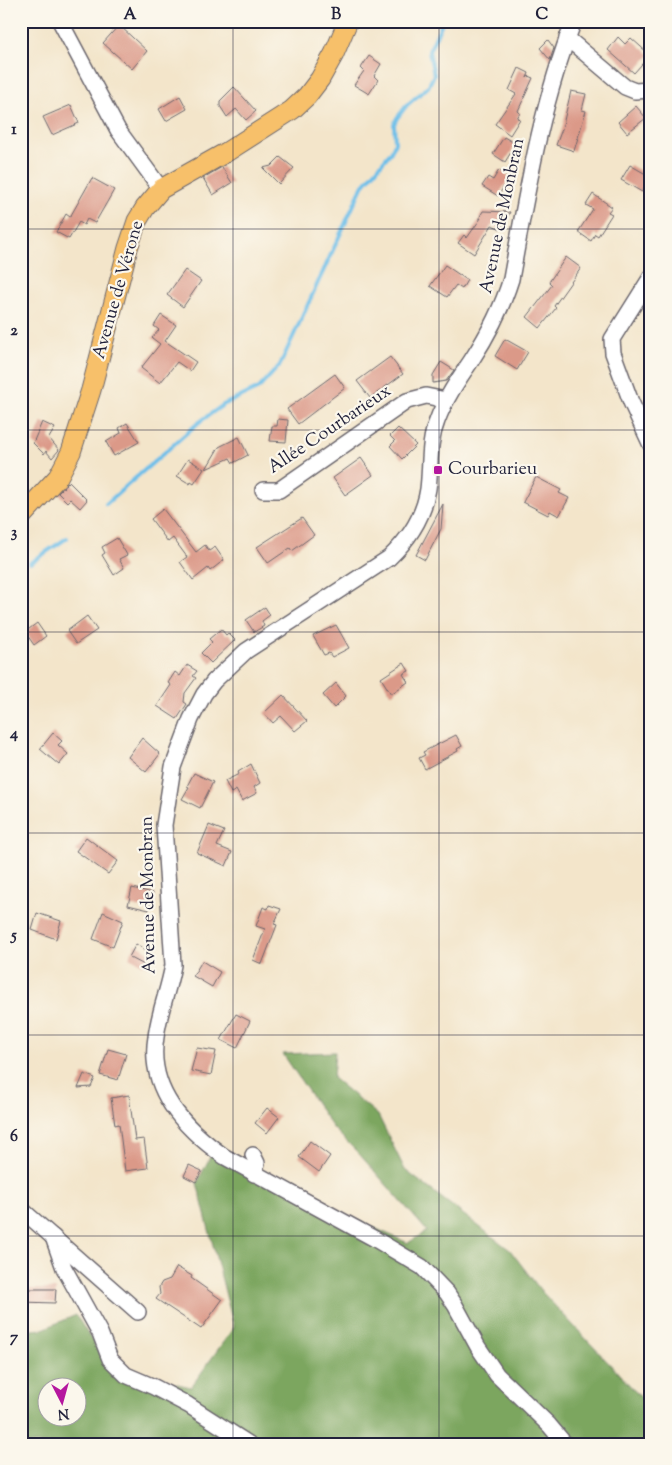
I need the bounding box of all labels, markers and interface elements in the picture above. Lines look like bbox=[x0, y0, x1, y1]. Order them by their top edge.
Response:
text: A bbox=[124, 4, 137, 27]
text: B bbox=[331, 4, 341, 27]
text: C bbox=[536, 4, 549, 27]
text: 1 bbox=[11, 119, 17, 142]
street label: Avenue de Monbran bbox=[474, 136, 532, 296]
street label: Avenue de Vérone bbox=[87, 218, 151, 362]
text: 2 bbox=[10, 320, 18, 343]
street label: Allée Courbarieux bbox=[263, 379, 397, 481]
place label: Courbarieu bbox=[448, 457, 537, 483]
marker: Courbarieu bbox=[432, 464, 444, 476]
text: 3 bbox=[11, 522, 18, 545]
text: 4 bbox=[9, 723, 18, 746]
street label: Avenue de Monbran bbox=[135, 815, 163, 974]
text: 5 bbox=[9, 925, 17, 948]
text: 6 bbox=[10, 1126, 18, 1149]
text: 7 bbox=[10, 1327, 19, 1350]
north arrow bbox=[38, 1378, 88, 1428]
text: N bbox=[57, 1402, 70, 1423]

